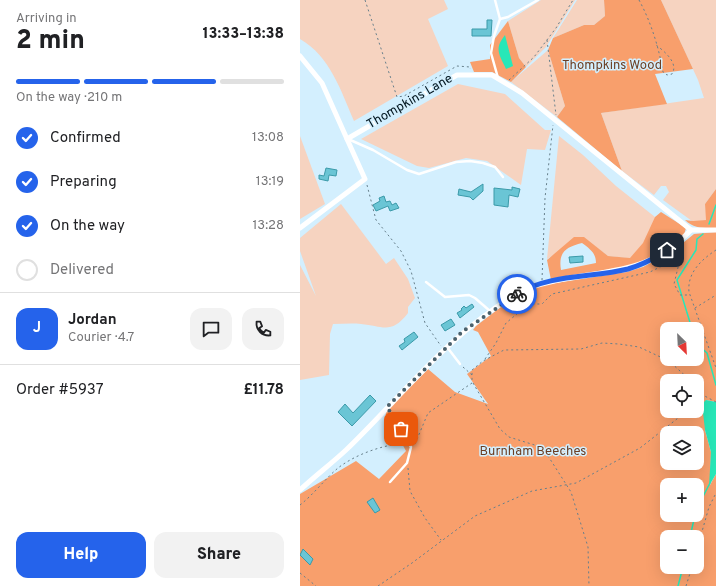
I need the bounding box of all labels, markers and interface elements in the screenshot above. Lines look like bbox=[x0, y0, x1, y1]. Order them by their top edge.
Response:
text: Arriving in bbox=[16, 11, 77, 27]
text: 2 min bbox=[16, 25, 85, 58]
text: 13:33–13:38 bbox=[202, 25, 284, 44]
park label: Thompkins Wood bbox=[562, 58, 662, 74]
street label: Thompkins Lane bbox=[364, 71, 456, 133]
text: On the way · 210 m bbox=[16, 90, 122, 106]
icon: check bbox=[16, 127, 38, 149]
text: Confirmed bbox=[50, 129, 121, 148]
text: 13:08 bbox=[252, 130, 284, 146]
icon: check bbox=[16, 171, 38, 193]
text: Preparing bbox=[50, 173, 117, 192]
text: 13:19 bbox=[256, 174, 284, 190]
icon: check bbox=[16, 215, 38, 237]
text: On the way bbox=[50, 217, 125, 236]
text: 13:28 bbox=[253, 218, 284, 234]
pin bbox=[650, 233, 684, 267]
icon: home bbox=[656, 239, 678, 261]
text: Delivered bbox=[50, 261, 114, 280]
courier bbox=[497, 274, 537, 314]
icon: bike bbox=[506, 283, 528, 305]
button: chat bbox=[190, 308, 232, 350]
button: phone bbox=[242, 308, 284, 350]
text: Jordan bbox=[68, 311, 117, 330]
text: J bbox=[33, 319, 41, 338]
north arrow bbox=[660, 322, 704, 366]
map controls bbox=[660, 322, 704, 574]
text: Courier · 4.7 bbox=[68, 330, 134, 346]
button: locate bbox=[660, 374, 704, 418]
text: Order #5937 bbox=[16, 381, 104, 400]
text: £11.78 bbox=[243, 381, 284, 400]
pin bbox=[384, 412, 418, 446]
icon: bag bbox=[390, 418, 412, 440]
button: layers bbox=[660, 426, 704, 470]
park label: Burnham Beeches bbox=[480, 444, 586, 460]
button: + bbox=[660, 478, 704, 522]
button: − bbox=[660, 530, 704, 574]
button: Help bbox=[16, 532, 146, 578]
button: Share bbox=[154, 532, 284, 578]

